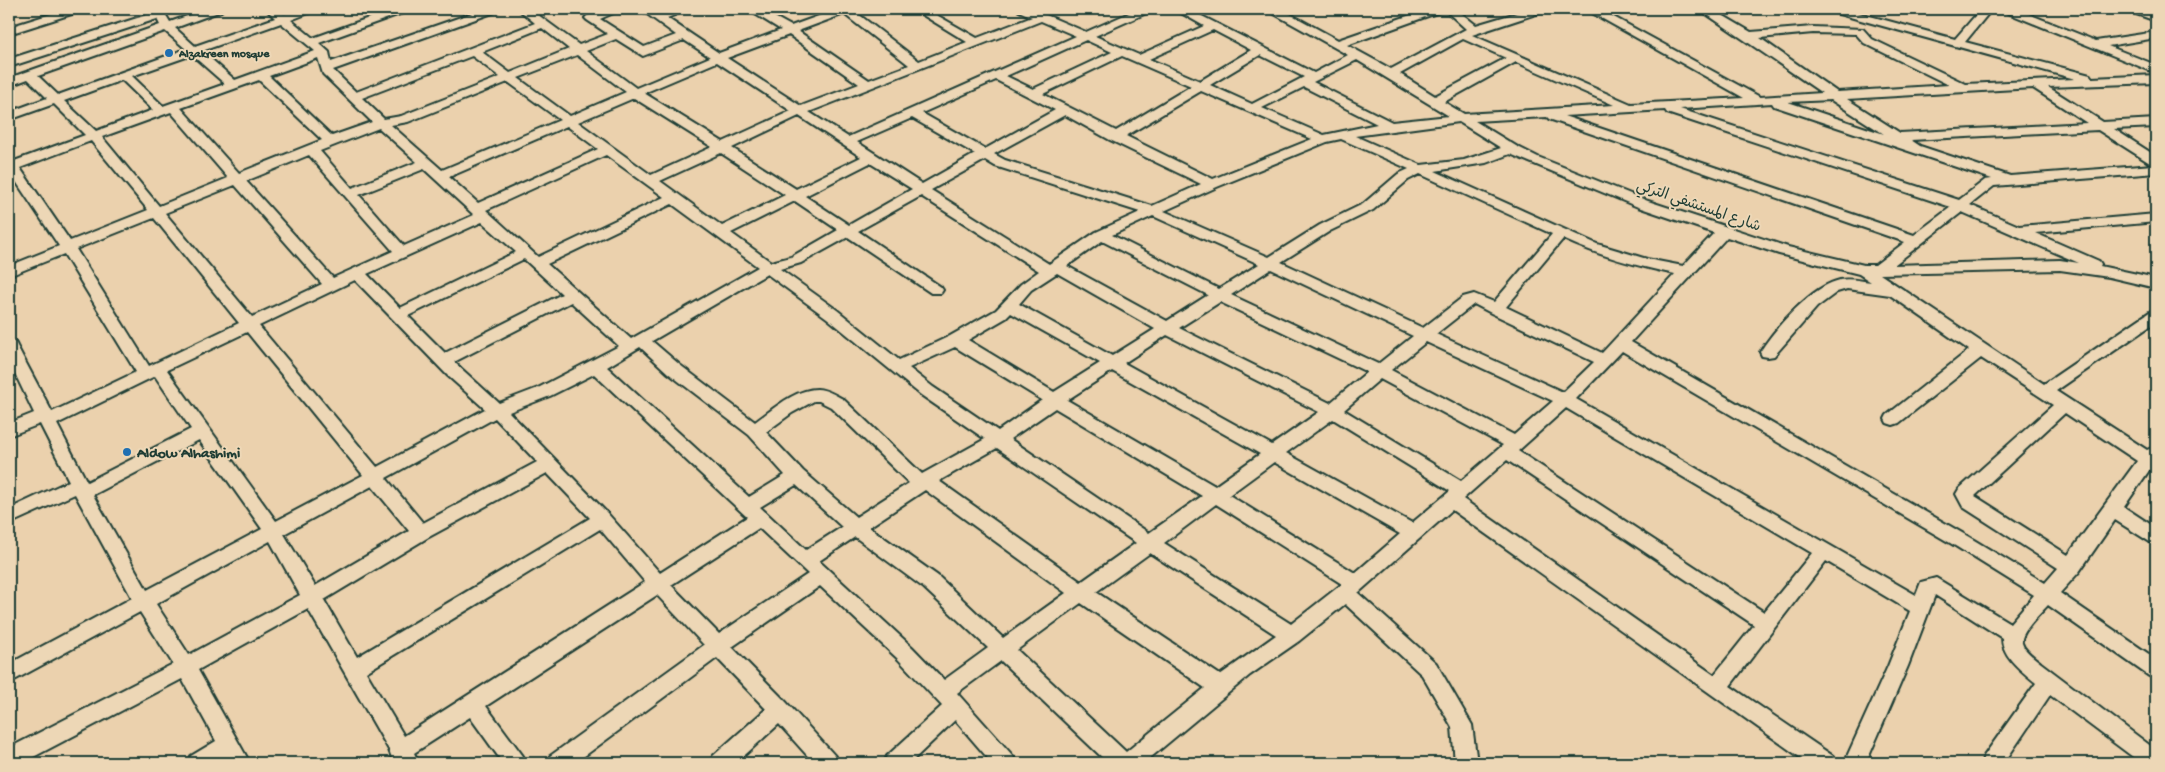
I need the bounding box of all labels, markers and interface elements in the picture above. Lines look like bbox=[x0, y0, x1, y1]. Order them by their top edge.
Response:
marker: Alzakreen mosque bbox=[163, 47, 175, 59]
place label: Alzakreen mosque bbox=[178, 48, 270, 62]
street label: شارع المستشفي التركي bbox=[1633, 177, 1763, 239]
place label: Aldow Alhashimi bbox=[136, 445, 240, 463]
marker: Aldow Alhashimi bbox=[121, 446, 133, 458]

